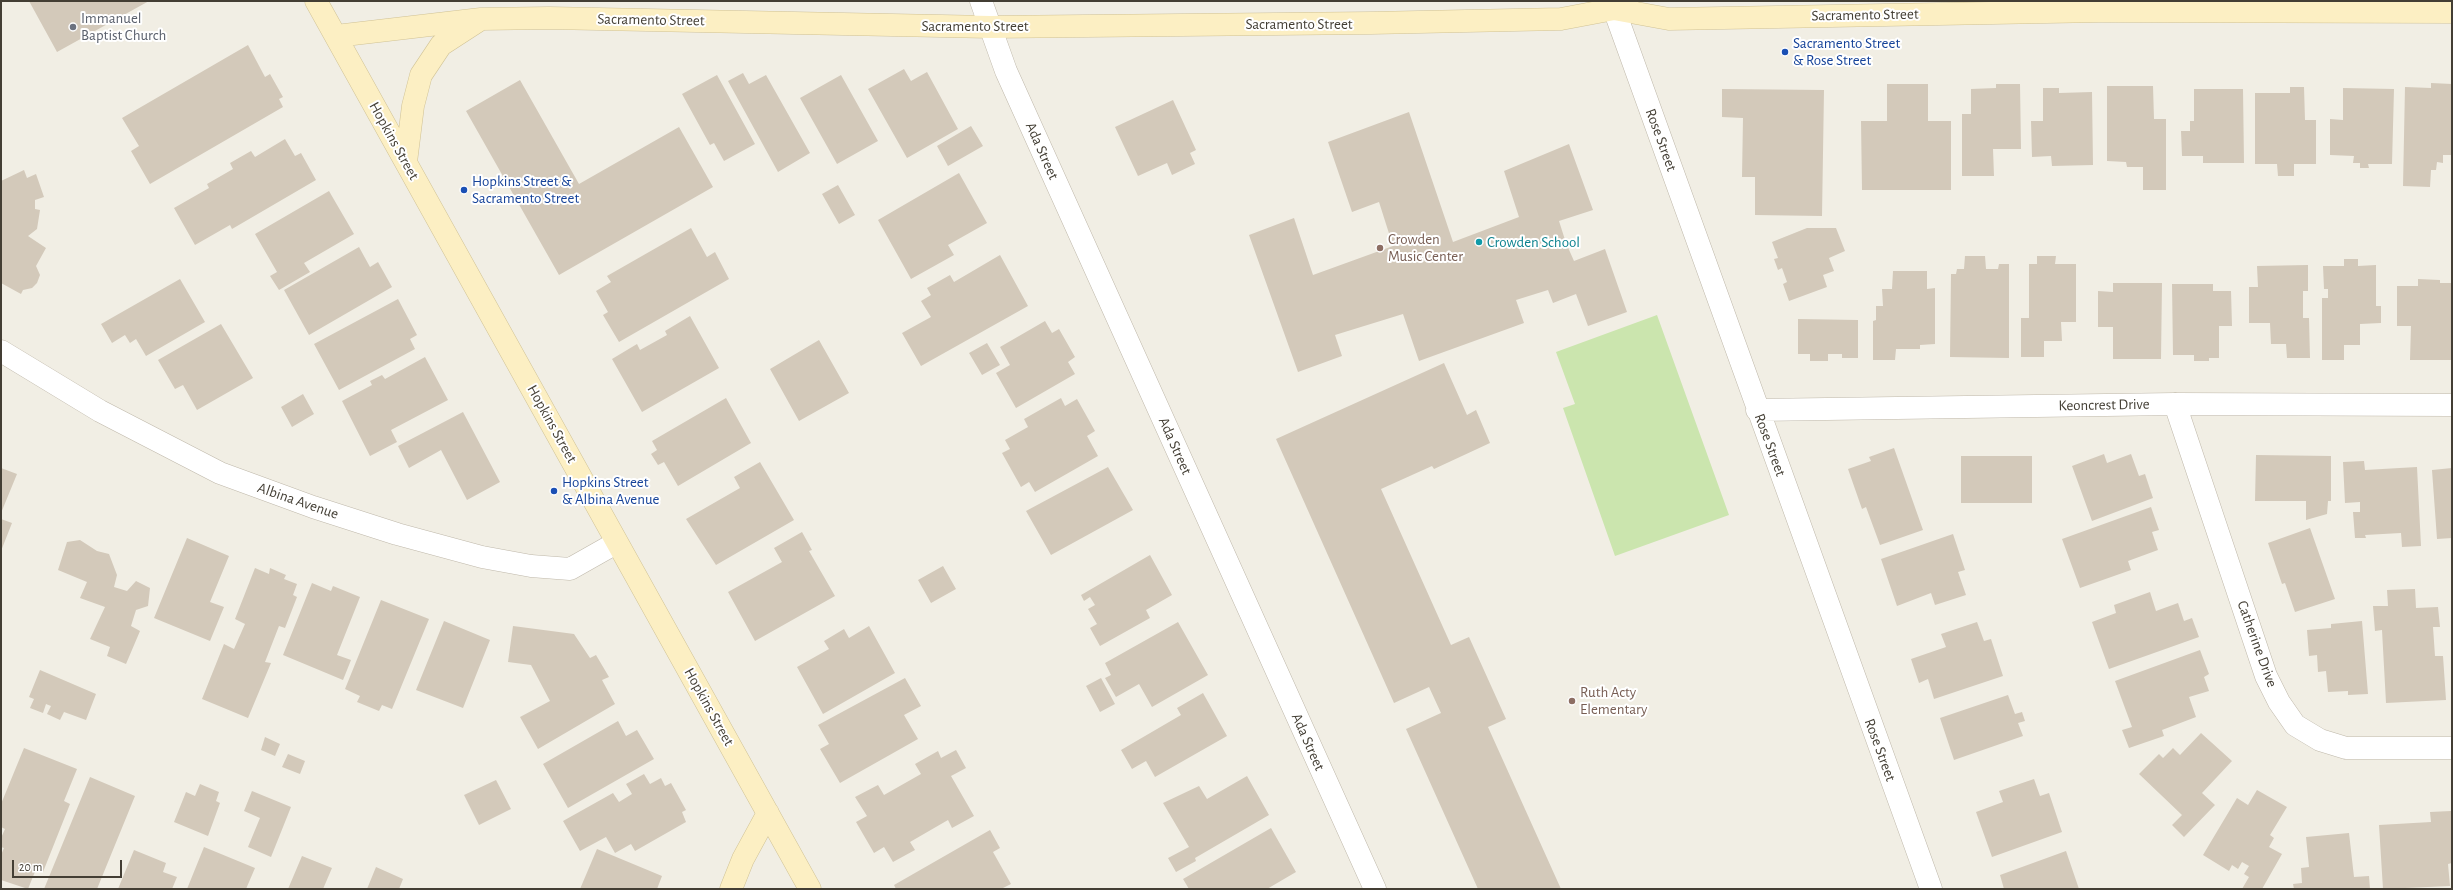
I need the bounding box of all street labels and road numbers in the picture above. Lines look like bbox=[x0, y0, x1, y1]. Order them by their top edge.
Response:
street label: Sacramento Street bbox=[1811, 5, 1919, 25]
street label: Sacramento Street bbox=[597, 10, 705, 30]
street label: Sacramento Street bbox=[1245, 15, 1353, 33]
street label: Sacramento Street bbox=[921, 17, 1029, 35]
street label: Hopkins Street bbox=[365, 99, 423, 183]
street label: Rose Street bbox=[1641, 106, 1681, 174]
street label: Ada Street bbox=[1021, 120, 1063, 182]
street label: Hopkins Street bbox=[523, 382, 581, 466]
street label: Keoncrest Drive bbox=[2058, 395, 2150, 415]
street label: Rose Street bbox=[1750, 411, 1790, 479]
street label: Ada Street bbox=[1154, 415, 1196, 477]
street label: Albina Avenue bbox=[255, 479, 341, 523]
street label: Catherine Drive bbox=[2233, 598, 2281, 690]
street label: Hopkins Street bbox=[680, 665, 738, 749]
street label: Ada Street bbox=[1287, 711, 1329, 773]
street label: Rose Street bbox=[1860, 716, 1900, 784]

